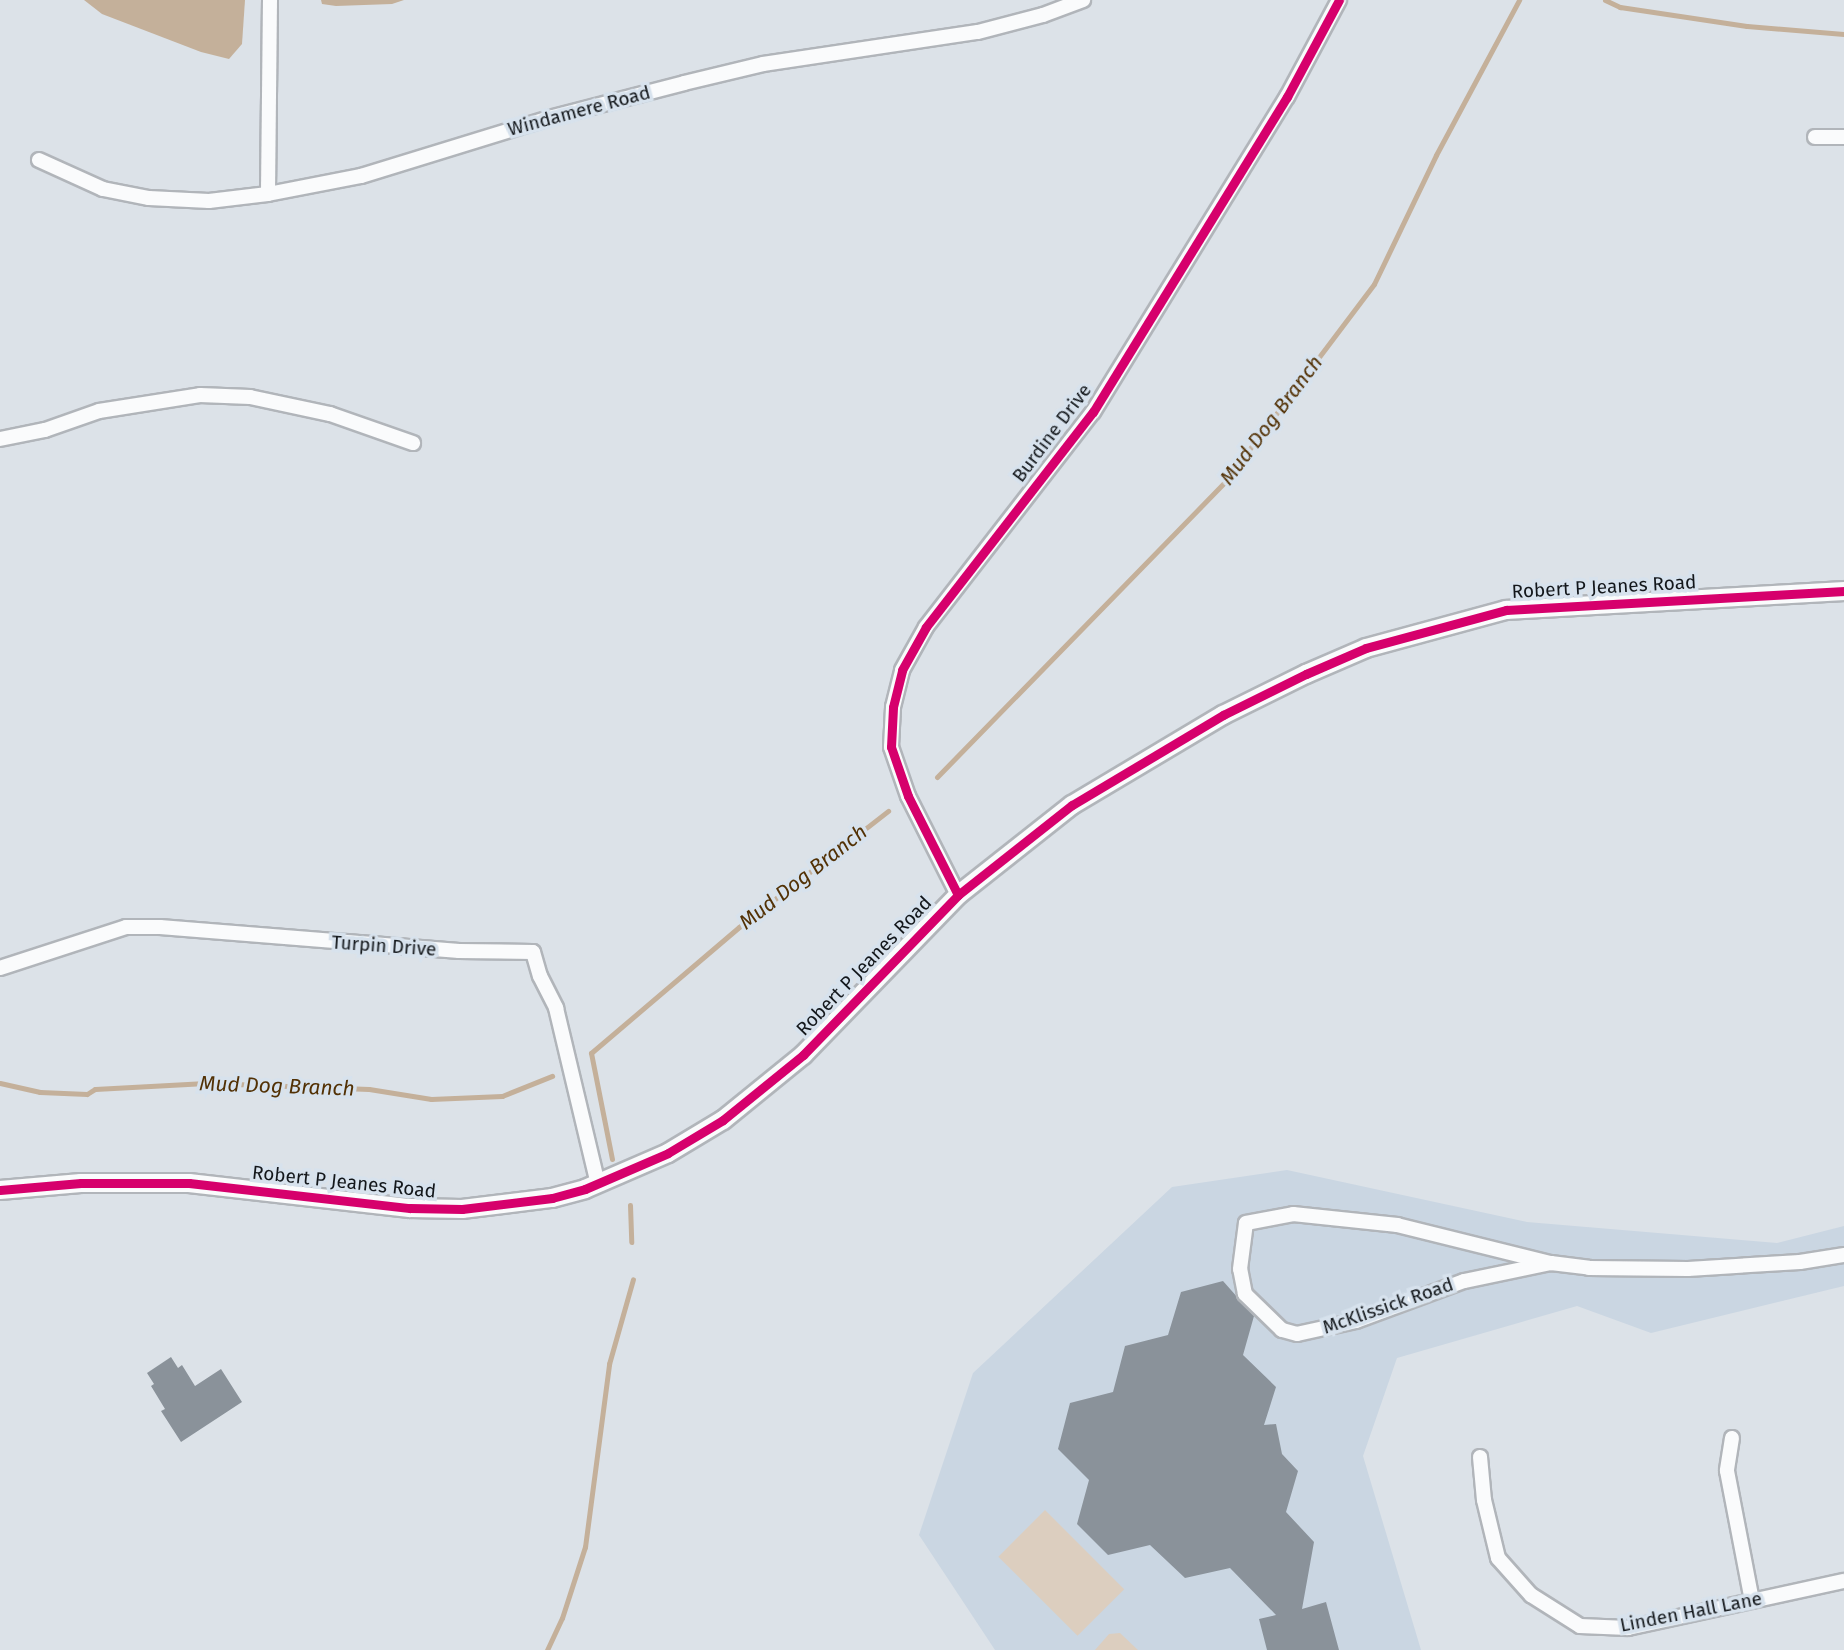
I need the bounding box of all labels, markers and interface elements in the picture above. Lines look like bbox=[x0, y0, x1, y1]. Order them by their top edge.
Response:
street label: Windamere Road bbox=[505, 81, 653, 141]
water label: Mud Dog Branch bbox=[1214, 350, 1328, 490]
street label: Burdine Drive bbox=[1008, 379, 1096, 487]
street label: Robert P Jeanes Road bbox=[1511, 571, 1697, 603]
water label: Mud Dog Branch bbox=[734, 819, 872, 935]
street label: Robert P Jeanes Road bbox=[792, 892, 936, 1040]
street label: Turpin Drive bbox=[331, 931, 437, 961]
water label: Mud Dog Branch bbox=[199, 1071, 355, 1101]
street label: Robert P Jeanes Road bbox=[251, 1161, 437, 1203]
street label: McKlissick Road bbox=[1320, 1273, 1456, 1339]
street label: Linden Hall Lane bbox=[1618, 1587, 1764, 1637]

